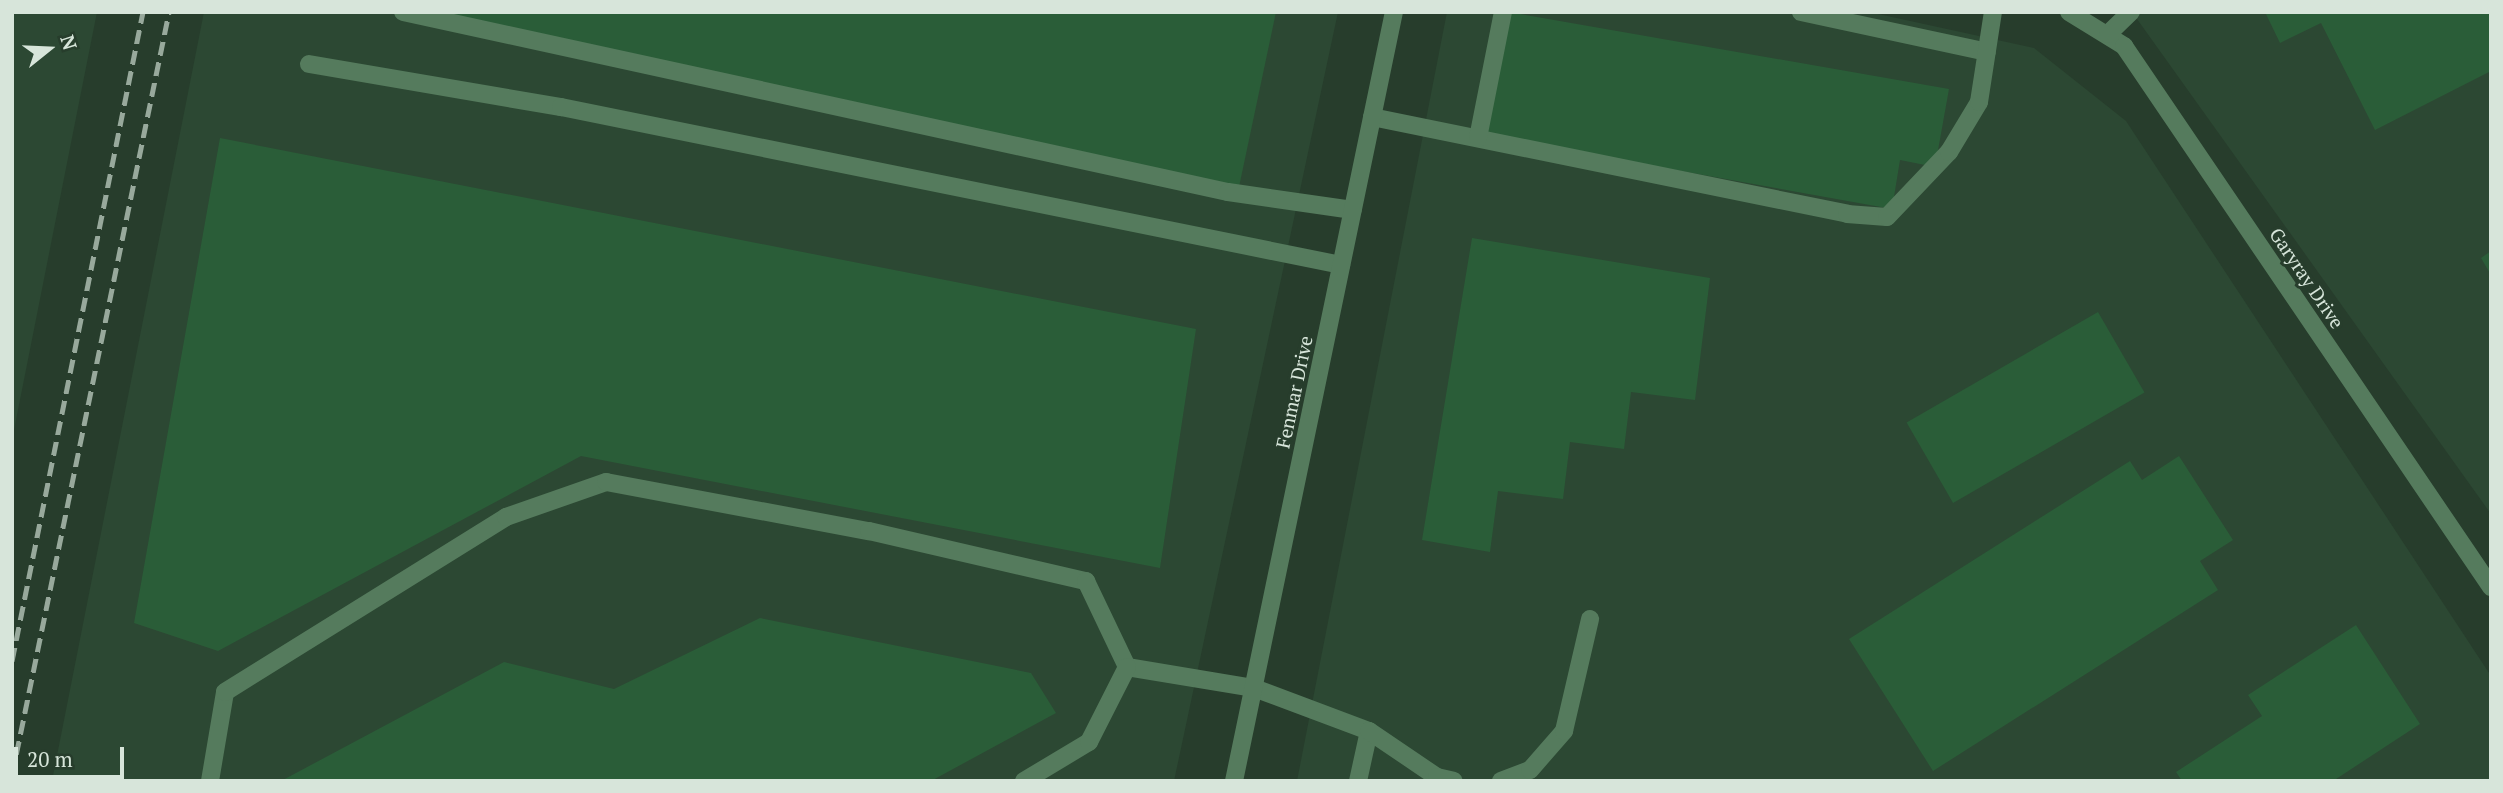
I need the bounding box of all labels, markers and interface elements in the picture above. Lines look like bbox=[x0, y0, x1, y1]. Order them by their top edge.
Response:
north arrow bbox=[14, 14, 84, 84]
text: N bbox=[55, 32, 84, 53]
street label: Garyray Drive bbox=[2265, 223, 2349, 333]
street label: Fenmar Drive bbox=[1271, 334, 1317, 450]
scale bar bbox=[18, 734, 128, 778]
text: 20 m bbox=[27, 745, 73, 773]

